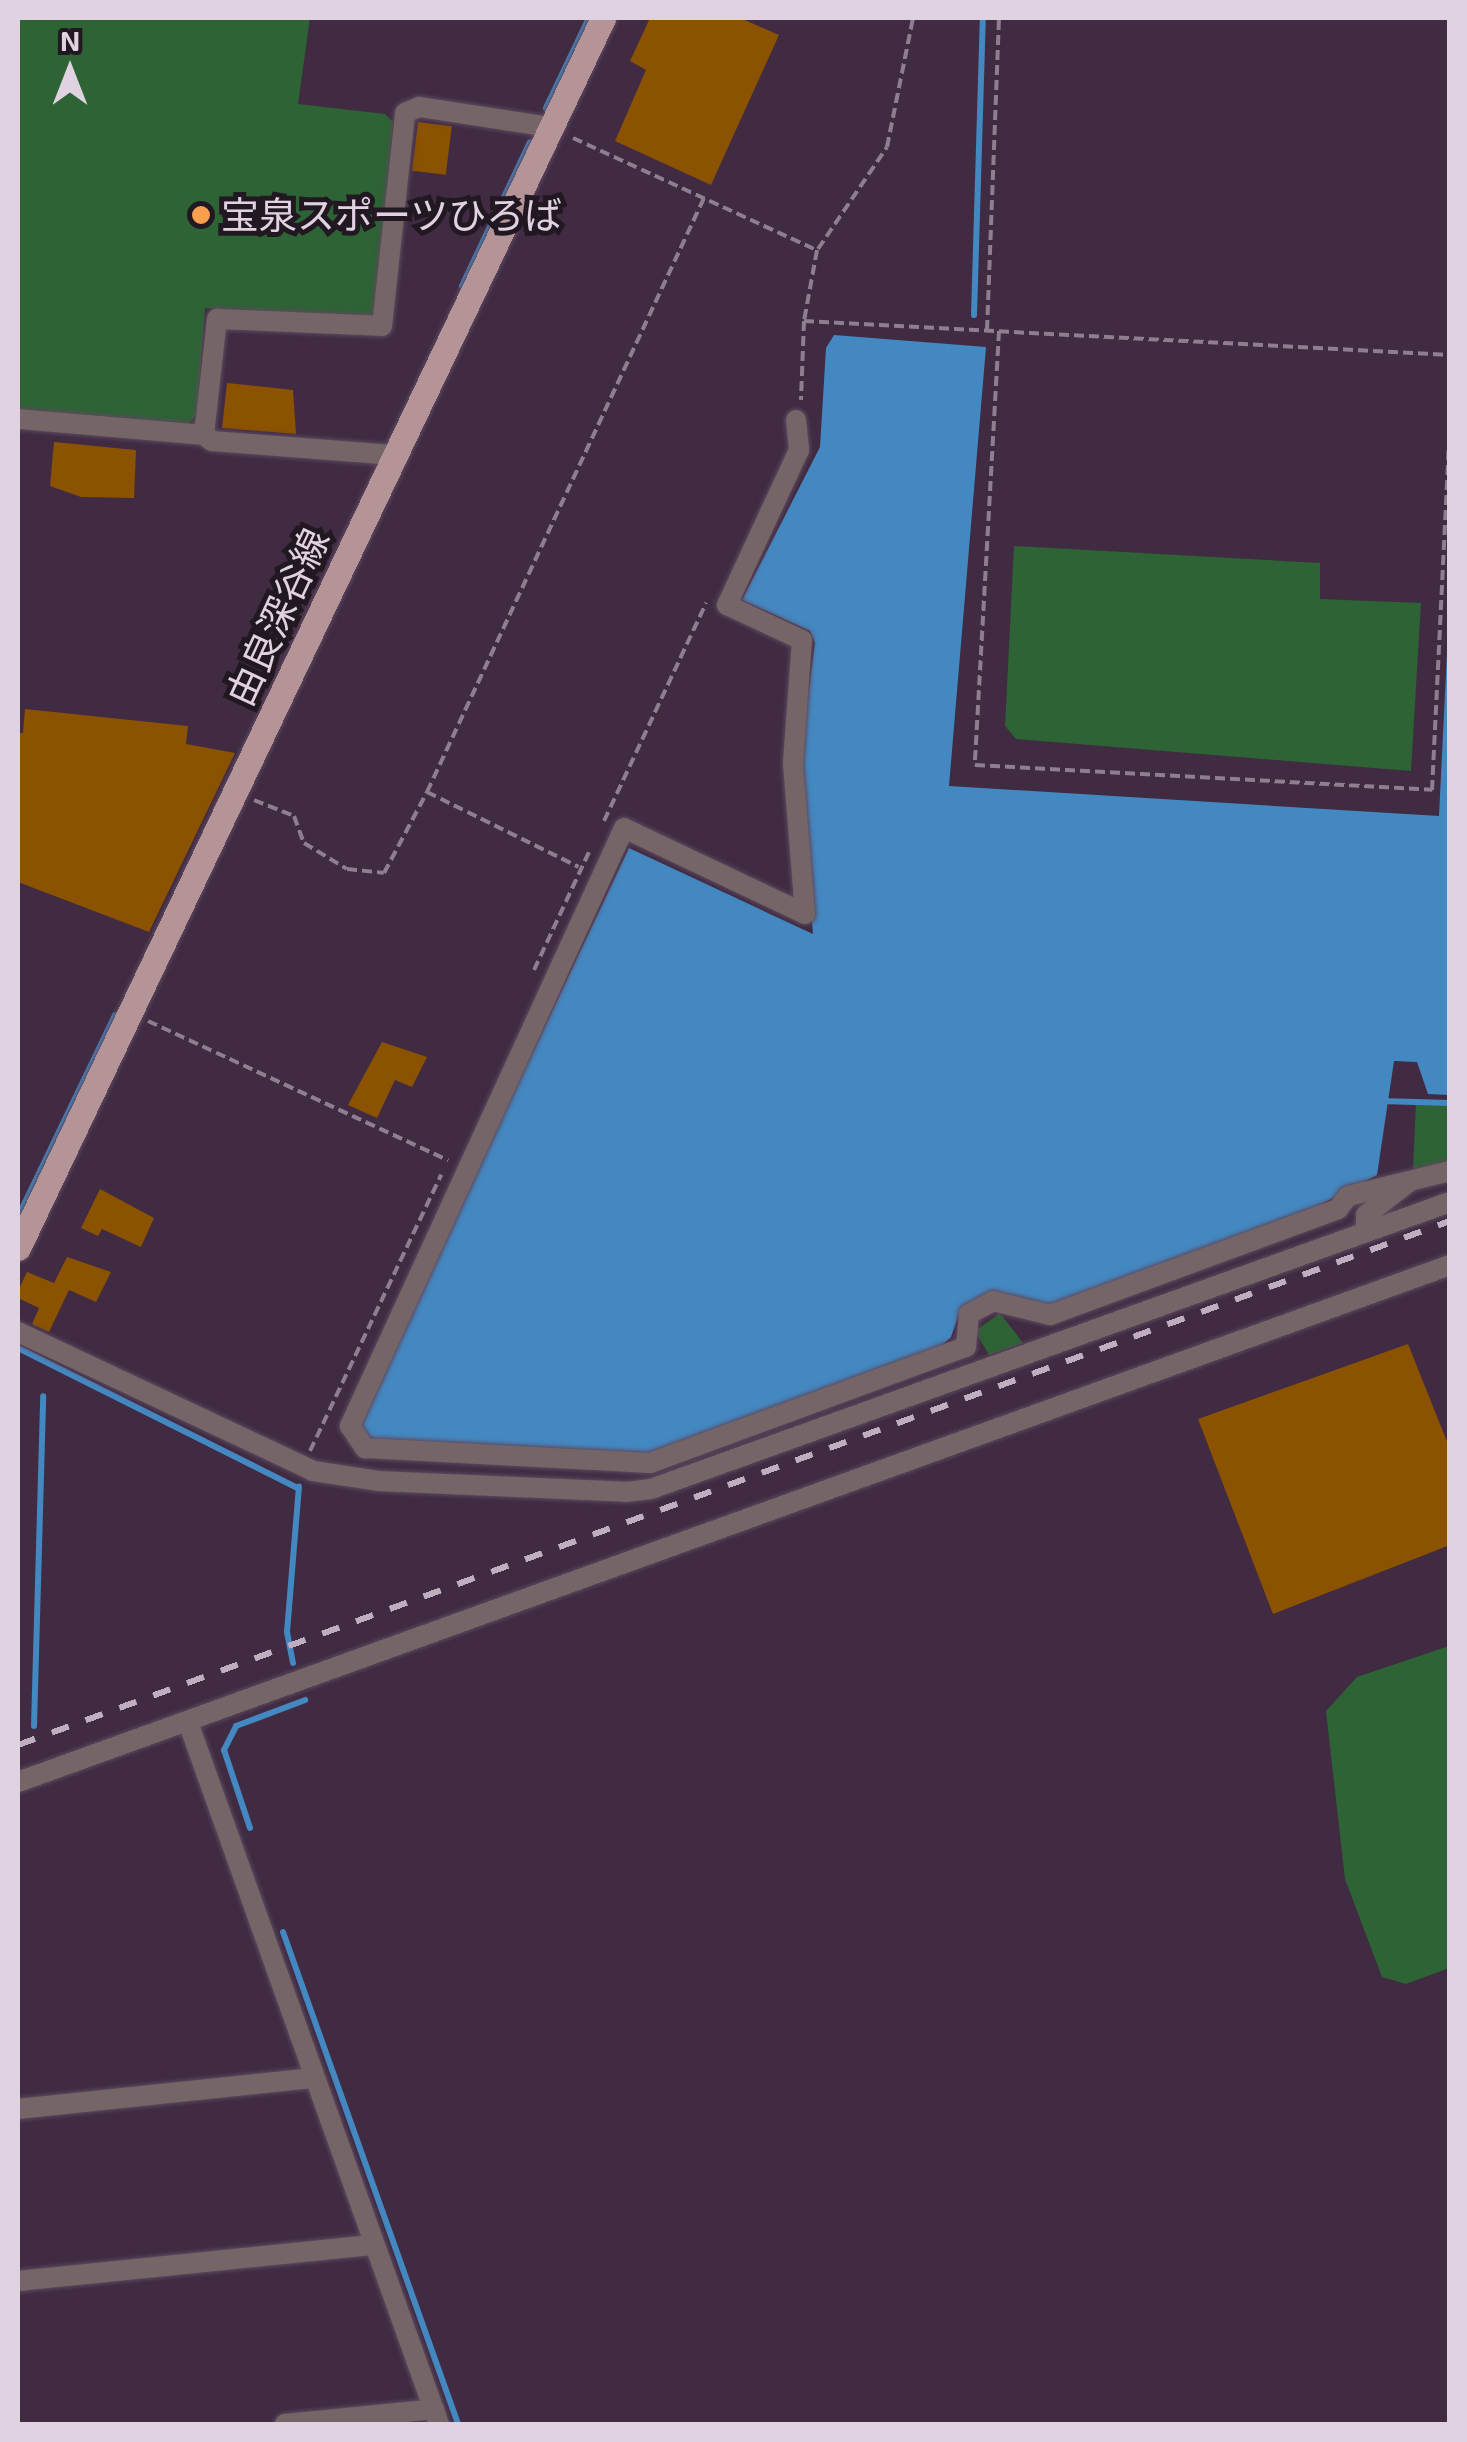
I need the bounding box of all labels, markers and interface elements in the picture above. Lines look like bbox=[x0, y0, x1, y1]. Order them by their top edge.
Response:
north arrow bbox=[20, 20, 120, 120]
text: N bbox=[60, 23, 80, 57]
place label: 宝泉スポーツひろば bbox=[221, 192, 563, 238]
marker: 宝泉スポーツひろば bbox=[190, 204, 212, 226]
street label: 由良深谷線 bbox=[216, 521, 338, 713]

